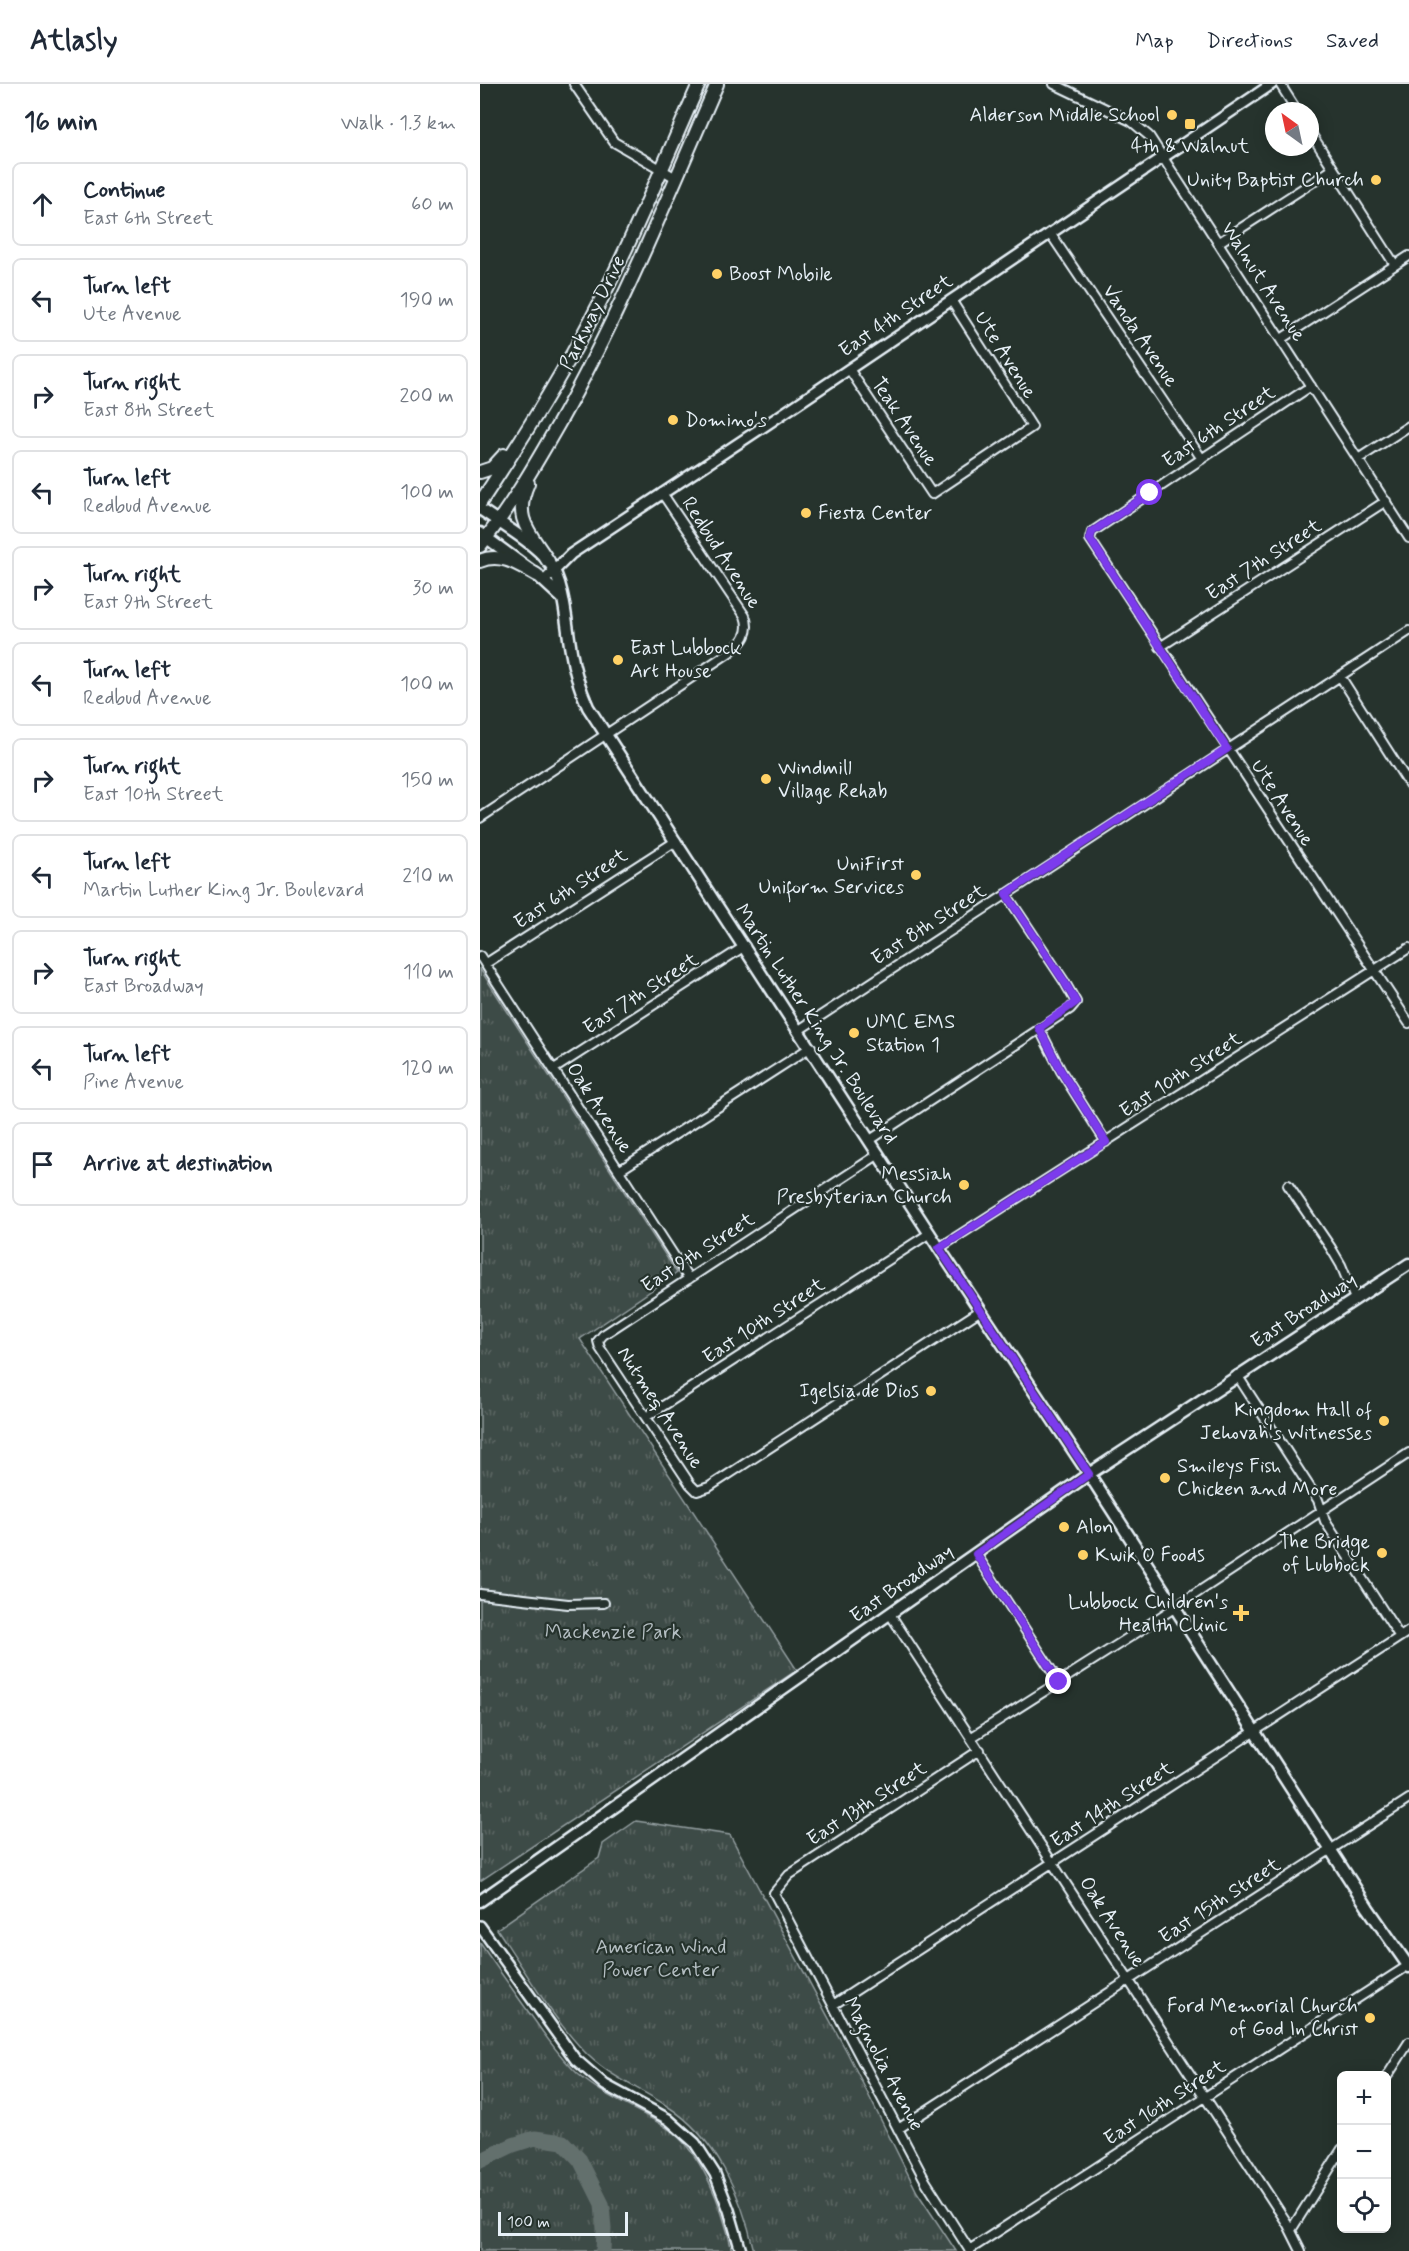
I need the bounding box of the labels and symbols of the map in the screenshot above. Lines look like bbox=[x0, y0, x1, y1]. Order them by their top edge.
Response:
place label: Alderson Middle School bbox=[969, 102, 1160, 129]
north arrow bbox=[1265, 102, 1319, 156]
marker: Alderson Middle School bbox=[1165, 108, 1179, 122]
marker: 4th & Walnut bbox=[1183, 117, 1197, 131]
place label: 4th & Walnut bbox=[1131, 133, 1249, 160]
place label: Unity Baptist Church bbox=[1187, 167, 1364, 194]
marker: Unity Baptist Church bbox=[1369, 173, 1383, 187]
street label: Walnut Avenue bbox=[1214, 217, 1312, 347]
street label: Parkway Drive bbox=[554, 251, 632, 375]
place label: Boost Mobile bbox=[729, 261, 833, 288]
marker: Boost Mobile bbox=[710, 267, 724, 281]
street label: East 4th Street bbox=[834, 268, 958, 364]
street label: Vanda Avenue bbox=[1096, 279, 1184, 393]
street label: Ute Avenue bbox=[967, 306, 1043, 404]
street label: Teak Avenue bbox=[864, 372, 944, 472]
street label: East 6th Street bbox=[1157, 379, 1281, 475]
place label: Domino's bbox=[685, 407, 767, 434]
marker: Domino's bbox=[666, 413, 680, 427]
route start bbox=[1136, 479, 1162, 505]
street label: Redbud Avenue bbox=[675, 492, 767, 614]
place label: Fiesta Center bbox=[818, 500, 932, 527]
marker: Fiesta Center bbox=[799, 506, 813, 520]
street label: East 7th Street bbox=[1201, 513, 1327, 607]
place label: East Lubbock Art House bbox=[630, 635, 741, 685]
marker: East Lubbock Art House bbox=[611, 653, 625, 667]
street label: Ute Avenue bbox=[1244, 754, 1320, 852]
place label: Windmill Village Rehab bbox=[778, 755, 888, 805]
marker: Windmill Village Rehab bbox=[759, 772, 773, 786]
street label: East 6th Street bbox=[509, 842, 633, 936]
place label: UniFirst Uniform Services bbox=[759, 851, 904, 903]
marker: UniFirst Uniform Services bbox=[909, 868, 923, 882]
street label: East 8th Street bbox=[867, 878, 992, 972]
street label: Martin Luther King Jr. Boulevard bbox=[728, 899, 904, 1149]
street label: East 7th Street bbox=[578, 947, 704, 1041]
place label: UMC EMS Station 1 bbox=[866, 1009, 955, 1059]
street label: East 10th Street bbox=[1115, 1025, 1247, 1125]
marker: UMC EMS Station 1 bbox=[847, 1026, 861, 1040]
street label: Oak Avenue bbox=[560, 1057, 638, 1159]
place label: Messiah Presbyterian Church bbox=[776, 1161, 952, 1211]
marker: Messiah Presbyterian Church bbox=[957, 1178, 971, 1192]
street label: East 9th Street bbox=[636, 1206, 760, 1300]
street label: East Broadway bbox=[1246, 1267, 1362, 1355]
street label: East 10th Street bbox=[698, 1271, 830, 1371]
street label: Nutmeq Avenue bbox=[610, 1342, 710, 1474]
place label: Igelsia de Dios bbox=[799, 1378, 919, 1405]
marker: Igelsia de Dios bbox=[924, 1384, 938, 1398]
place label: Kingdom Hall of Jehovah's Witnesses bbox=[1200, 1397, 1372, 1447]
marker: Kingdom Hall of Jehovah's Witnesses bbox=[1377, 1414, 1391, 1428]
place label: Smileys Fish Chicken and More bbox=[1177, 1453, 1338, 1503]
marker: Smileys Fish Chicken and More bbox=[1158, 1471, 1172, 1485]
place label: Alon bbox=[1076, 1514, 1113, 1541]
marker: Alon bbox=[1057, 1520, 1071, 1534]
place label: The Bridge of Lubbock bbox=[1279, 1529, 1370, 1579]
street label: East Broadway bbox=[845, 1538, 959, 1630]
place label: Kwik O Foods bbox=[1095, 1542, 1205, 1569]
marker: The Bridge of Lubbock bbox=[1375, 1546, 1389, 1560]
marker: Kwik O Foods bbox=[1076, 1548, 1090, 1562]
place label: Lubbock Children's Health Clinic bbox=[1068, 1589, 1228, 1639]
marker: Lubbock Children's Health Clinic bbox=[1232, 1604, 1250, 1622]
park label: Mackenzie Park bbox=[545, 1619, 681, 1646]
route end bbox=[1045, 1668, 1071, 1694]
street label: East 13th Street bbox=[802, 1755, 932, 1853]
street label: East 14th Street bbox=[1045, 1755, 1179, 1855]
street label: East 15th Street bbox=[1154, 1851, 1286, 1950]
street label: Oak Avenue bbox=[1073, 1871, 1151, 1973]
park label: American Wind Power Center bbox=[595, 1934, 727, 1984]
street label: Magnolia Avenue bbox=[835, 1992, 930, 2137]
place label: Ford Memorial Church of God In Christ bbox=[1167, 1993, 1358, 2043]
marker: Ford Memorial Church of God In Christ bbox=[1363, 2011, 1377, 2025]
street label: East 16th Street bbox=[1099, 2053, 1231, 2153]
scale bar bbox=[498, 2209, 628, 2236]

